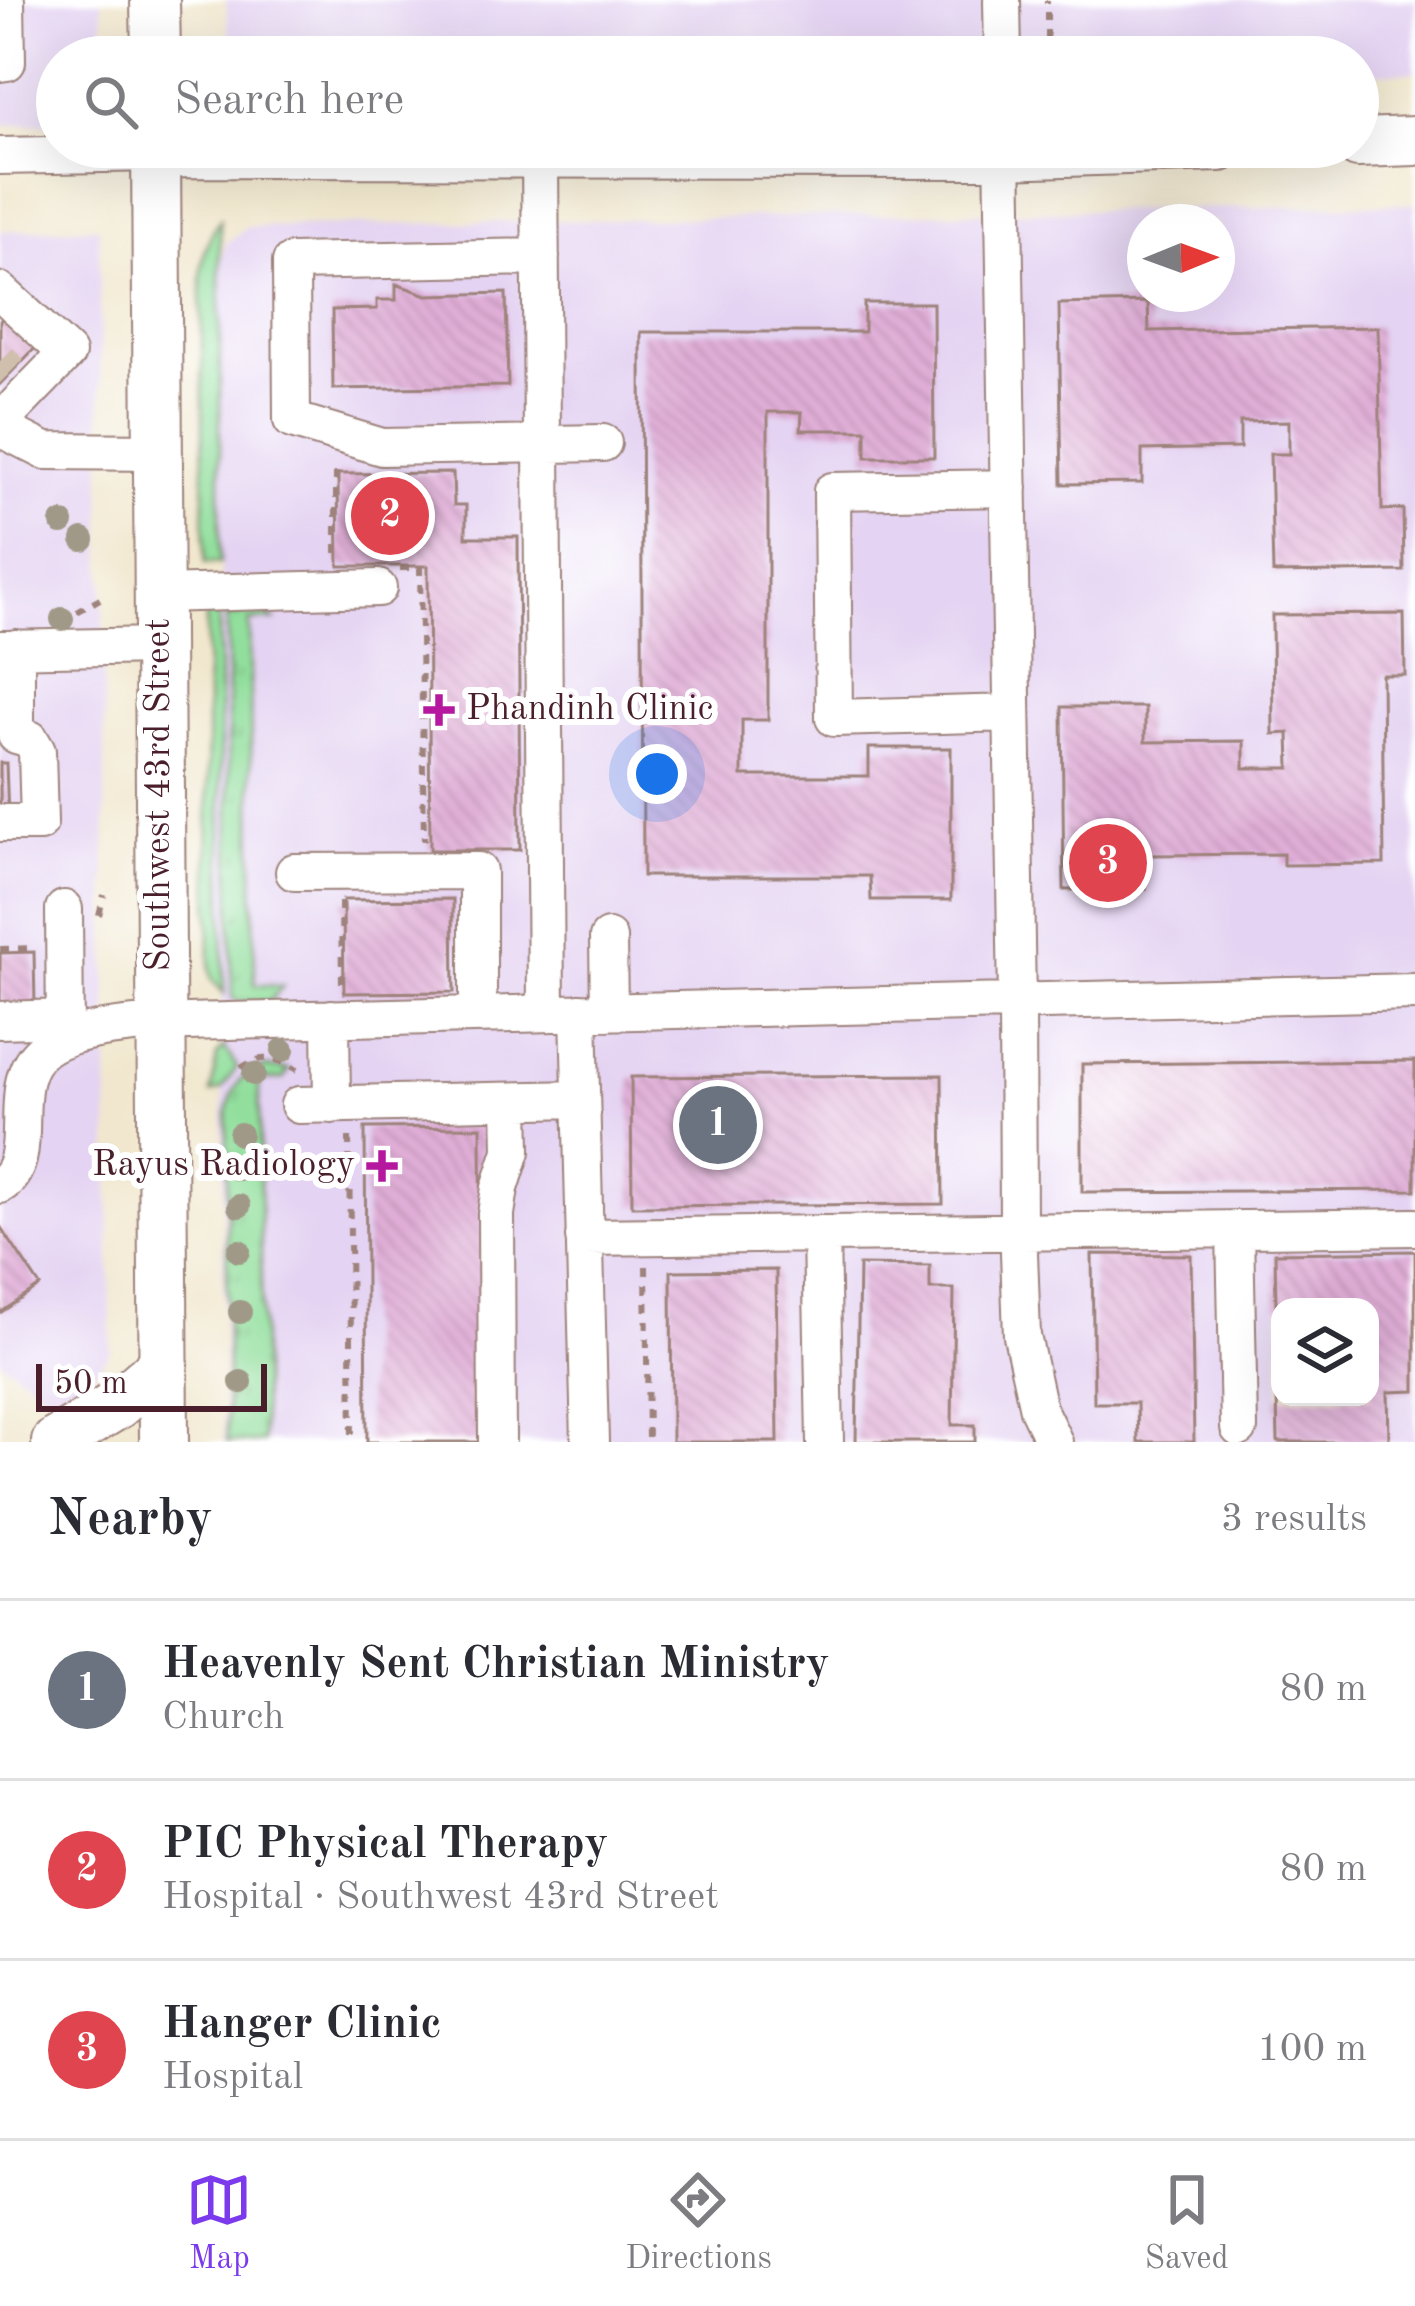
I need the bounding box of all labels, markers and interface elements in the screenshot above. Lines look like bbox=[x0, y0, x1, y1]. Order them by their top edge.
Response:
search box bbox=[36, 36, 1379, 168]
icon: search bbox=[78, 69, 144, 135]
text: Search here bbox=[174, 79, 404, 124]
north arrow bbox=[1127, 204, 1235, 312]
pin: 2 bbox=[351, 471, 429, 561]
street label: Southwest 43rd Street bbox=[142, 618, 178, 972]
place label: Phandinh Clinic bbox=[466, 692, 713, 728]
marker: Phandinh Clinic bbox=[423, 694, 455, 726]
your location bbox=[627, 744, 687, 804]
pin: 3 bbox=[1069, 818, 1147, 908]
pin: 1 bbox=[679, 1080, 757, 1170]
place label: Rayus Radiology bbox=[92, 1148, 355, 1184]
marker: Rayus Radiology bbox=[366, 1150, 398, 1182]
map controls bbox=[1271, 1298, 1379, 1406]
button: layers bbox=[1271, 1298, 1379, 1406]
scale bar bbox=[36, 1358, 267, 1411]
text: 50 m bbox=[54, 1368, 128, 1401]
text: Nearby bbox=[48, 1495, 213, 1546]
text: 3 results bbox=[1221, 1500, 1367, 1539]
text: Heavenly Sent Christian Ministry bbox=[162, 1643, 830, 1688]
text: 1 bbox=[76, 1670, 98, 1709]
text: 80 m bbox=[1280, 1670, 1367, 1709]
text: Church bbox=[162, 1698, 284, 1737]
text: PIC Physical Therapy bbox=[162, 1823, 608, 1868]
text: 2 bbox=[76, 1850, 98, 1889]
text: 80 m bbox=[1280, 1850, 1367, 1889]
text: Hospital · Southwest 43rd Street bbox=[162, 1878, 719, 1917]
text: Hanger Clinic bbox=[162, 2003, 442, 2048]
text: 3 bbox=[76, 2030, 98, 2069]
text: 100 m bbox=[1257, 2030, 1367, 2069]
text: Hospital bbox=[162, 2058, 303, 2097]
tab: Map bbox=[186, 2167, 252, 2280]
tab: Directions bbox=[625, 2167, 772, 2280]
tab: Saved bbox=[1145, 2167, 1229, 2280]

